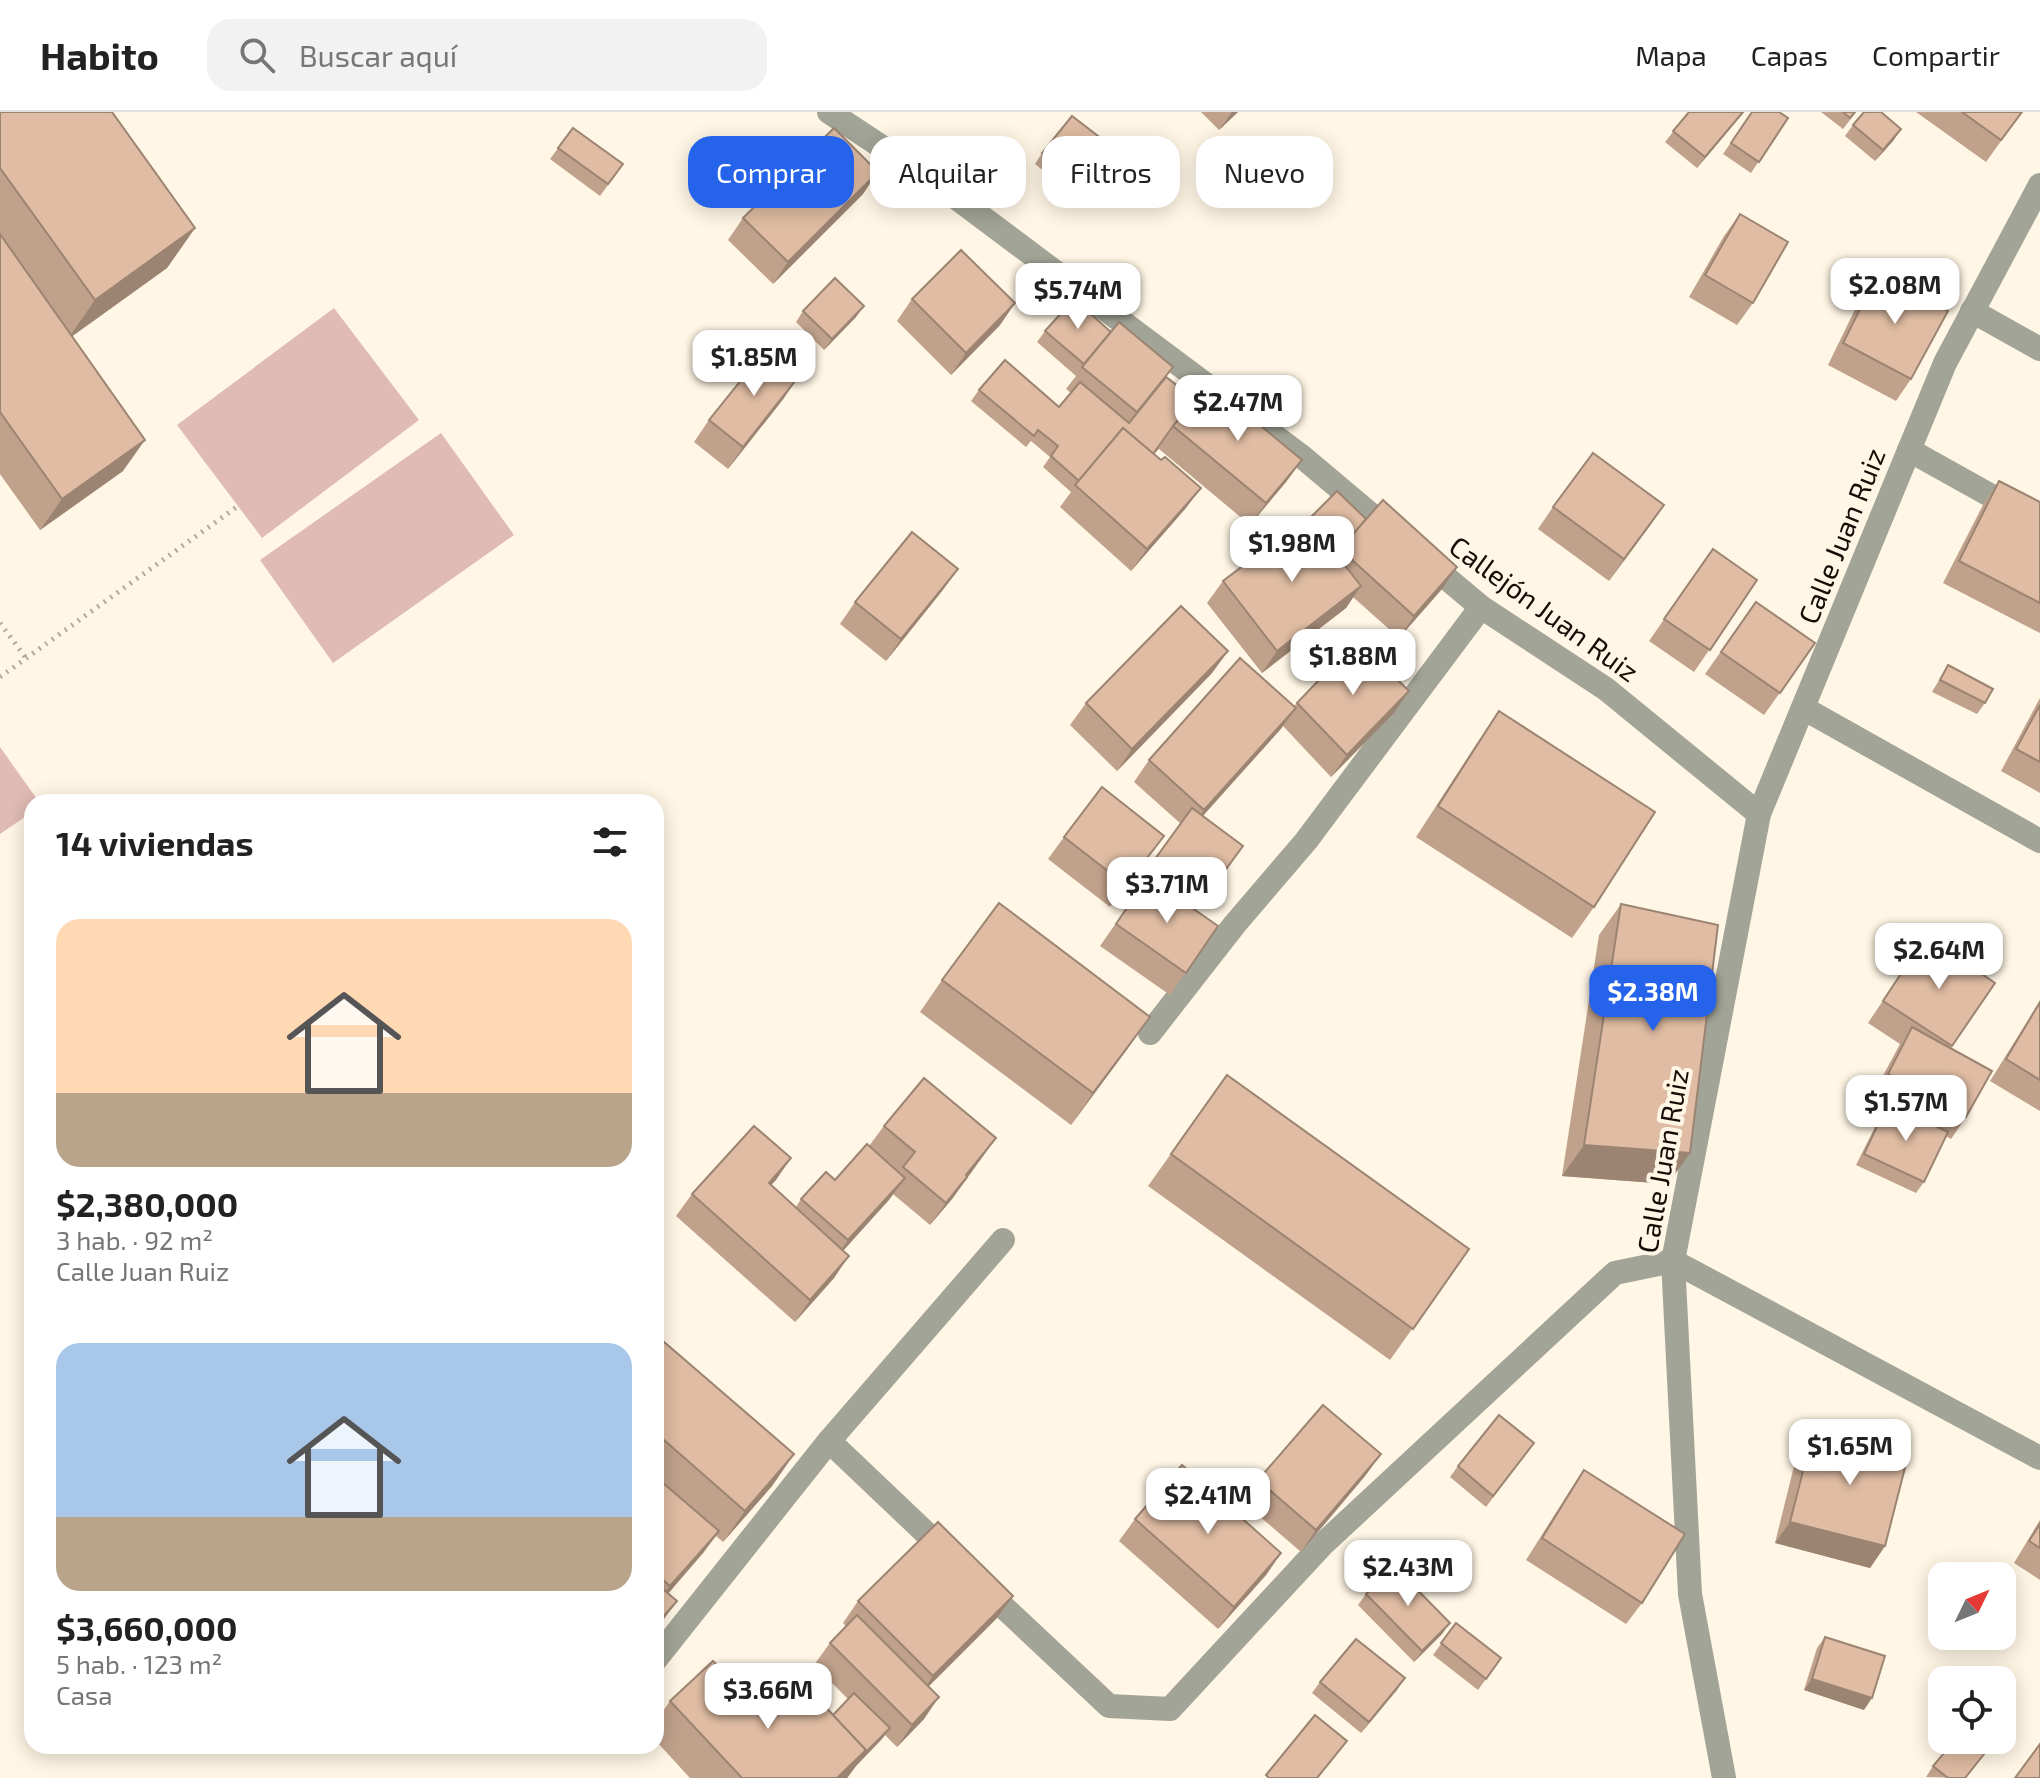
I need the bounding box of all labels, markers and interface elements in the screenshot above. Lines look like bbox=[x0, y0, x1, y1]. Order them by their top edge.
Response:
search box bbox=[207, 19, 767, 91]
text: Habito bbox=[40, 32, 159, 78]
icon: search bbox=[235, 33, 279, 77]
text: Buscar aquí bbox=[299, 37, 457, 73]
text: Mapa bbox=[1635, 38, 1707, 72]
text: Capas bbox=[1751, 38, 1828, 72]
text: Compartir bbox=[1872, 38, 2000, 72]
chip: Comprar bbox=[688, 136, 854, 208]
chip: Alquilar bbox=[870, 136, 1026, 208]
chip: Filtros bbox=[1042, 136, 1180, 208]
chip: Nuevo bbox=[1196, 136, 1333, 208]
pin: $2.08M bbox=[1830, 258, 1960, 326]
pin: $5.74M bbox=[1013, 263, 1143, 331]
text: $2.08M bbox=[1849, 268, 1941, 299]
text: $5.74M bbox=[1033, 273, 1123, 304]
pin: $1.85M bbox=[689, 330, 819, 398]
text: $1.85M bbox=[711, 340, 798, 371]
pin: $2.47M bbox=[1173, 375, 1303, 443]
text: $2.47M bbox=[1193, 385, 1283, 416]
street label: Calle Juan Ruiz bbox=[1790, 443, 1892, 628]
pin: $1.98M bbox=[1227, 516, 1357, 584]
text: $1.98M bbox=[1248, 526, 1336, 557]
street label: Callejón Juan Ruiz bbox=[1443, 528, 1646, 688]
pin: $1.88M bbox=[1288, 629, 1418, 697]
text: $1.88M bbox=[1309, 639, 1397, 670]
icon: filters bbox=[588, 820, 632, 864]
text: 14 viviendas bbox=[56, 822, 254, 863]
pin: $3.71M bbox=[1102, 857, 1232, 925]
text: $3.71M bbox=[1125, 867, 1209, 898]
pin: $2.64M bbox=[1874, 923, 2004, 991]
text: $2.64M bbox=[1893, 933, 1985, 964]
pin: $2.38M bbox=[1588, 965, 1718, 1033]
icon: home bbox=[272, 971, 416, 1115]
text: $2.38M bbox=[1607, 975, 1699, 1006]
street label: Calle Juan Ruiz bbox=[1629, 1066, 1695, 1256]
pin: $1.57M bbox=[1841, 1075, 1971, 1143]
text: $1.57M bbox=[1864, 1085, 1948, 1116]
text: $2,380,000 bbox=[56, 1183, 238, 1224]
text: 3 hab. · 92 m² bbox=[56, 1224, 213, 1255]
text: Calle Juan Ruiz bbox=[56, 1255, 229, 1286]
icon: home bbox=[272, 1395, 416, 1539]
pin: $1.65M bbox=[1785, 1419, 1915, 1487]
text: $1.65M bbox=[1807, 1429, 1893, 1460]
pin: $2.41M bbox=[1143, 1468, 1273, 1536]
text: $2.41M bbox=[1164, 1478, 1252, 1509]
pin: $2.43M bbox=[1343, 1540, 1473, 1608]
text: $2.43M bbox=[1362, 1550, 1454, 1581]
north arrow bbox=[1928, 1562, 2016, 1650]
map controls bbox=[1928, 1562, 2016, 1754]
text: $3,660,000 bbox=[56, 1607, 237, 1648]
text: 5 hab. · 123 m² bbox=[56, 1648, 222, 1679]
pin: $3.66M bbox=[703, 1663, 833, 1731]
button: locate bbox=[1928, 1666, 2016, 1754]
text: $3.66M bbox=[723, 1673, 813, 1704]
text: Casa bbox=[56, 1679, 113, 1710]

